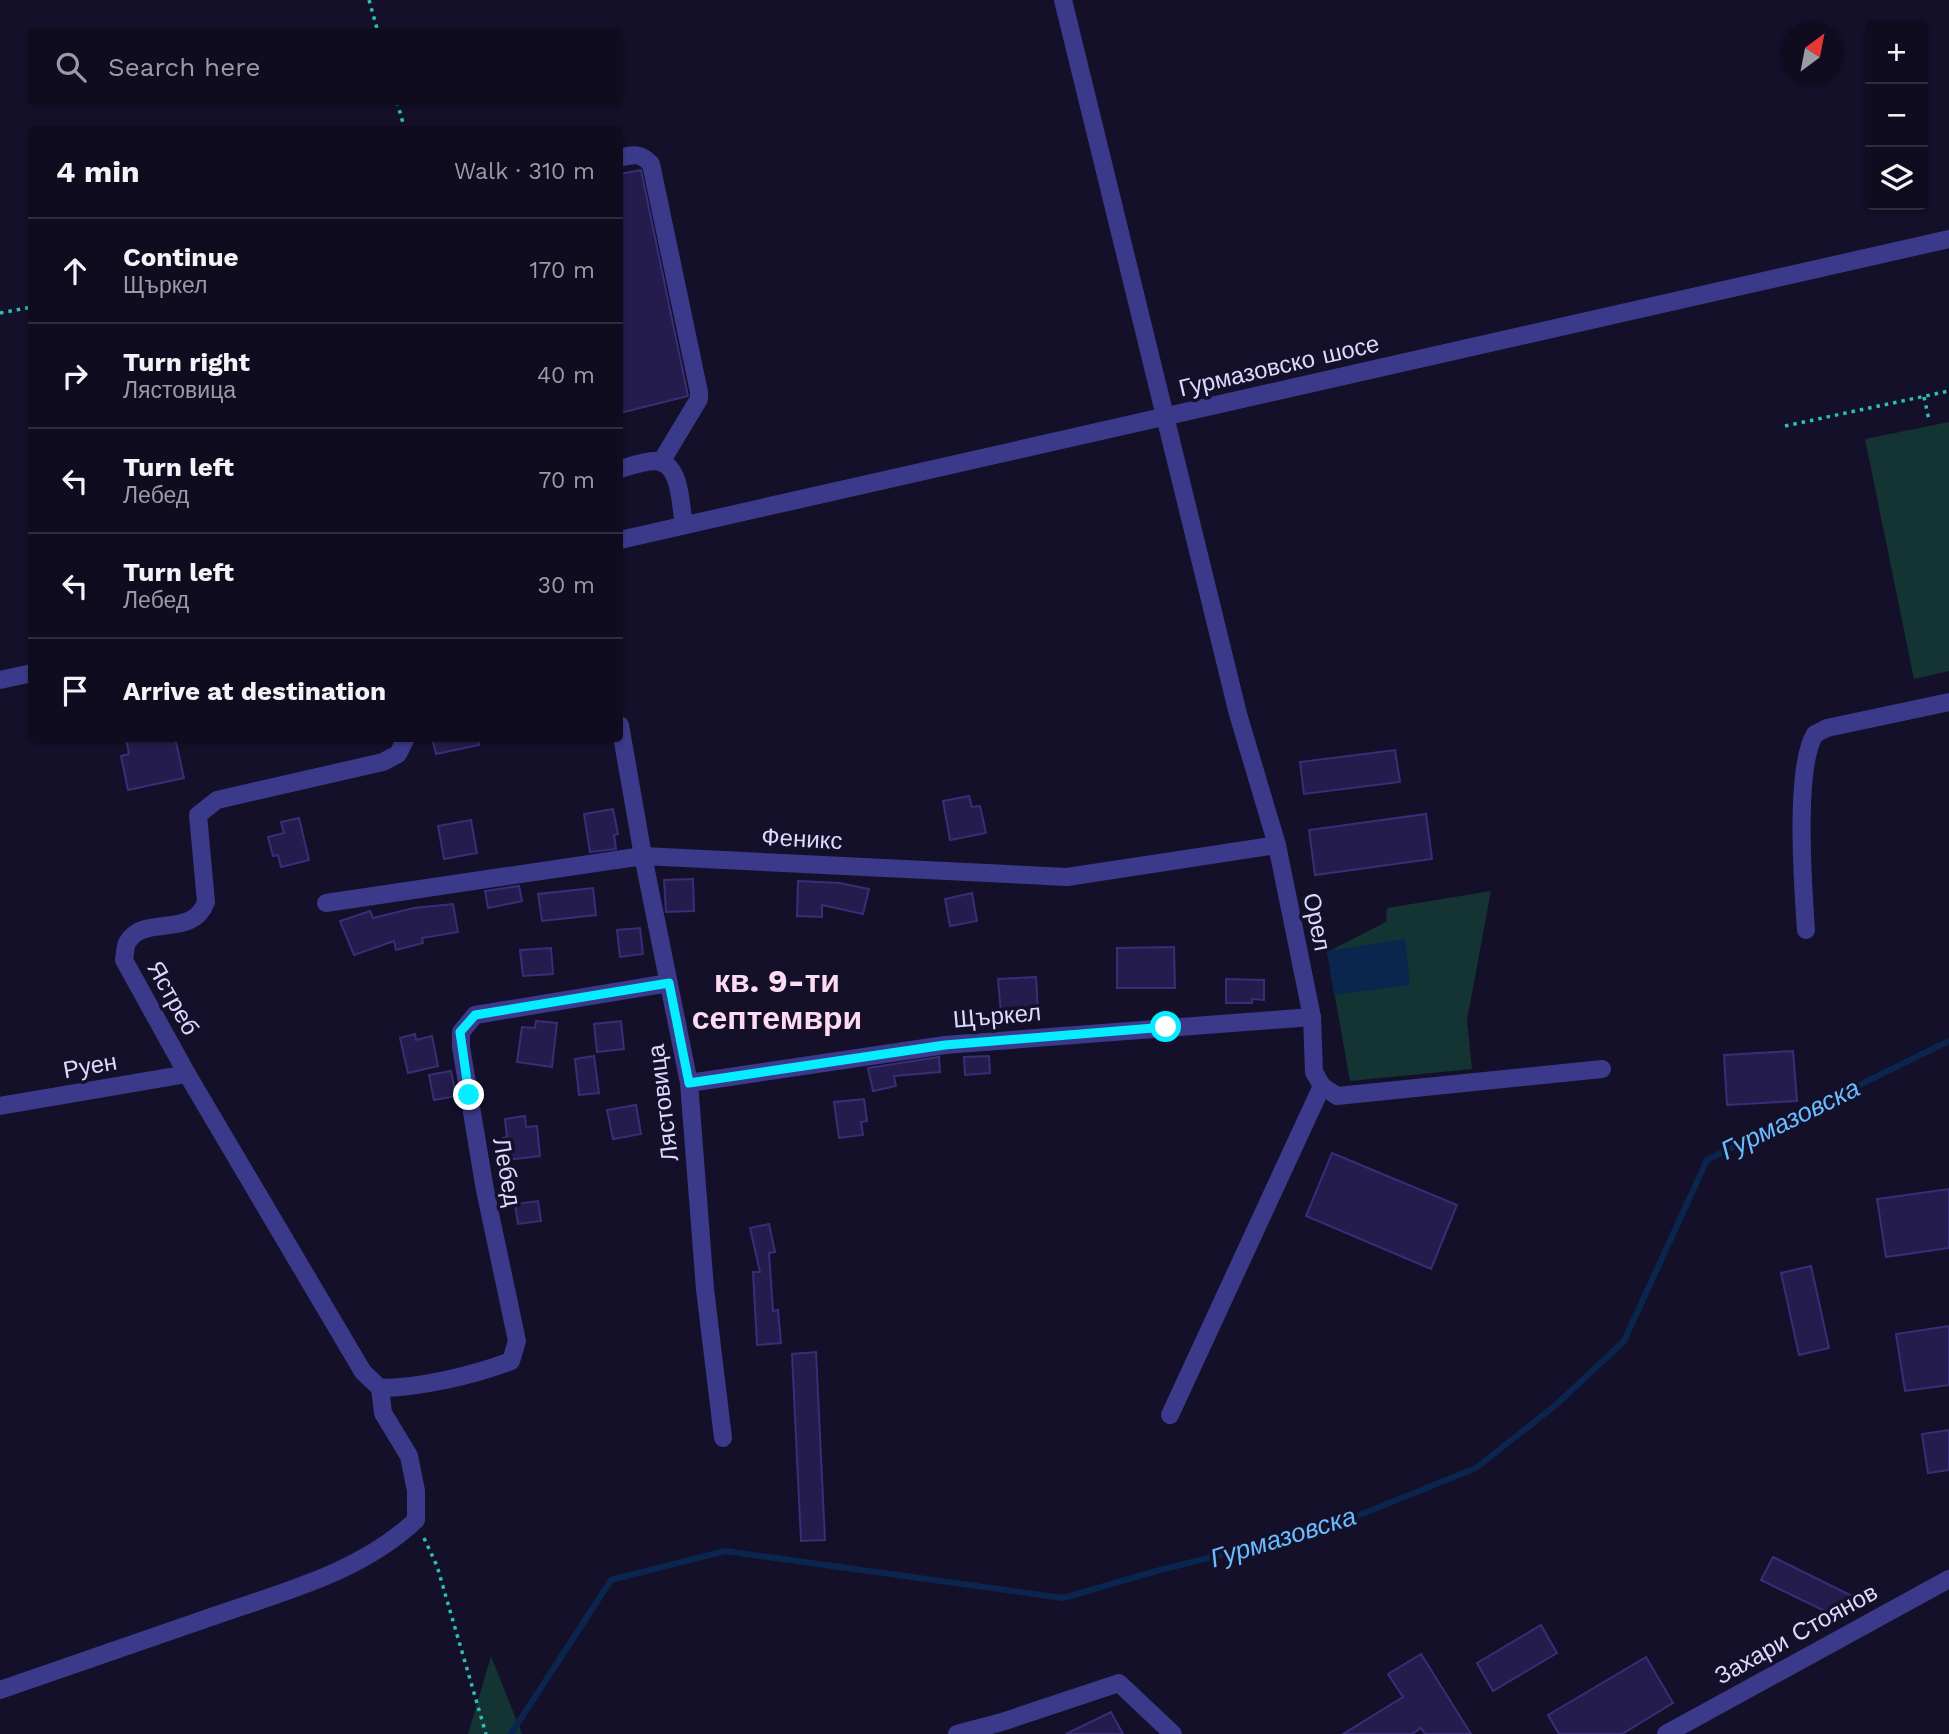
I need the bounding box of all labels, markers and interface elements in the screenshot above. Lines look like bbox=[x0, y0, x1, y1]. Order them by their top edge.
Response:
north arrow bbox=[1781, 21, 1844, 84]
map controls bbox=[1865, 21, 1928, 210]
button: + bbox=[1865, 21, 1928, 84]
search box bbox=[28, 28, 623, 105]
icon: search bbox=[52, 48, 90, 86]
text: Search here bbox=[108, 52, 260, 82]
button: − bbox=[1865, 84, 1928, 147]
button: layers bbox=[1865, 147, 1928, 210]
text: 4 min bbox=[56, 154, 140, 189]
text: Walk · 310 m bbox=[454, 158, 595, 185]
text: Continue bbox=[123, 242, 239, 272]
icon: ahead bbox=[56, 252, 94, 290]
text: 170 m bbox=[530, 257, 595, 284]
text: Щъркел bbox=[123, 272, 208, 299]
street label: Гурмазовско шосе bbox=[1176, 329, 1382, 403]
text: Turn right bbox=[123, 347, 250, 377]
icon: right bbox=[56, 357, 94, 395]
text: 40 m bbox=[537, 362, 595, 389]
text: Лястовица bbox=[123, 377, 236, 404]
text: Turn left bbox=[123, 452, 234, 482]
icon: left bbox=[56, 462, 94, 500]
text: 70 m bbox=[538, 467, 595, 494]
text: Лебед bbox=[123, 482, 189, 509]
text: Turn left bbox=[123, 557, 234, 587]
icon: left bbox=[56, 567, 94, 605]
text: 30 m bbox=[538, 572, 595, 599]
text: Лебед bbox=[123, 587, 189, 614]
icon: arrive bbox=[56, 672, 94, 710]
text: Arrive at destination bbox=[123, 676, 386, 706]
street label: Феникс bbox=[761, 823, 843, 855]
street label: Орел bbox=[1297, 890, 1337, 954]
street label: Ястреб bbox=[141, 956, 205, 1040]
district label: кв. 9-ти септември bbox=[692, 962, 862, 1037]
street label: Щъркел bbox=[952, 998, 1042, 1034]
route start bbox=[1150, 1011, 1181, 1042]
street label: Лястовица bbox=[642, 1042, 684, 1163]
street label: Руен bbox=[61, 1047, 119, 1085]
water label: Гурмазовска bbox=[1716, 1072, 1864, 1166]
route end bbox=[453, 1079, 484, 1110]
street label: Лебед bbox=[487, 1136, 527, 1208]
water label: Гурмазовска bbox=[1206, 1501, 1360, 1573]
street label: Захари Стоянов bbox=[1710, 1578, 1882, 1690]

